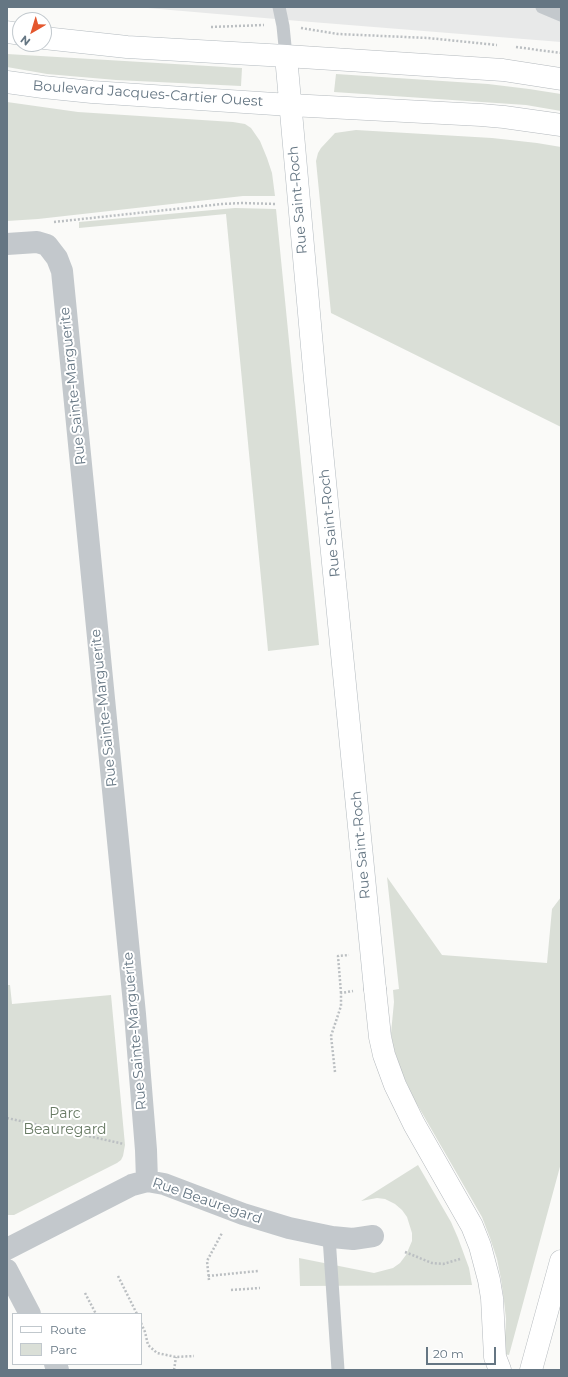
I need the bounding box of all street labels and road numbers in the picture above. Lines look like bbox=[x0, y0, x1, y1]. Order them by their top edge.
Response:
street label: Boulevard Jacques-Cartier Ouest bbox=[32, 78, 264, 110]
street label: Rue Saint-Roch bbox=[285, 145, 311, 255]
street label: Rue Sainte-Marguerite bbox=[56, 306, 90, 466]
street label: Rue Saint-Roch bbox=[316, 468, 344, 578]
street label: Rue Sainte-Marguerite bbox=[87, 628, 121, 788]
street label: Rue Saint-Roch bbox=[348, 790, 374, 900]
street label: Rue Sainte-Marguerite bbox=[120, 951, 150, 1111]
street label: Rue Beauregard bbox=[150, 1174, 264, 1228]

